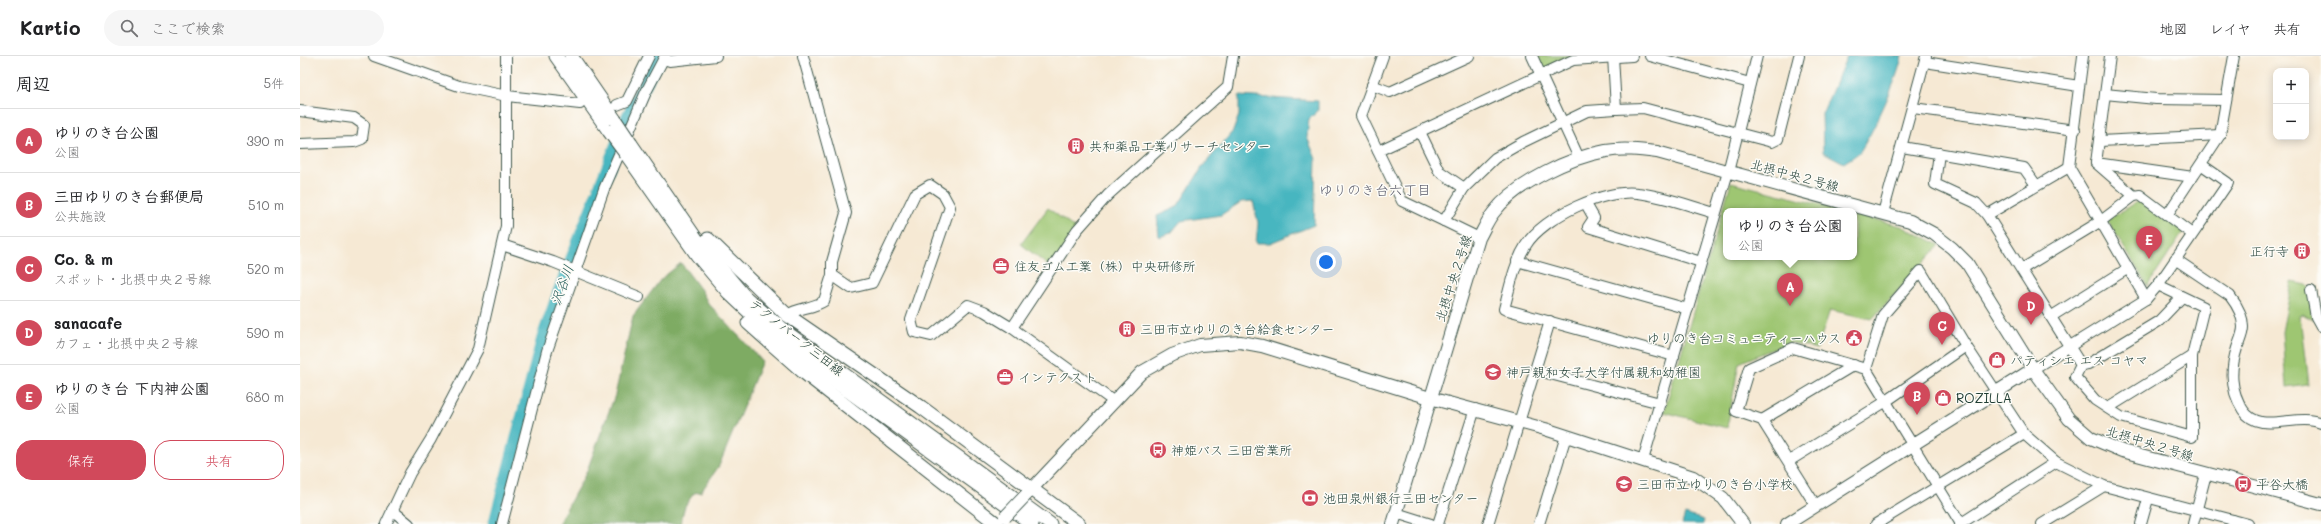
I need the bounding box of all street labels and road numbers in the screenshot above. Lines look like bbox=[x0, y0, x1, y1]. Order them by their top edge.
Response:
street label: 北摂中央２号線 bbox=[1749, 155, 1842, 195]
street label: 北摂中央２号線 bbox=[1430, 231, 1475, 324]
street label: テクノパーク三田線 bbox=[747, 294, 849, 379]
street label: 北摂中央２号線 bbox=[2104, 421, 2197, 464]

